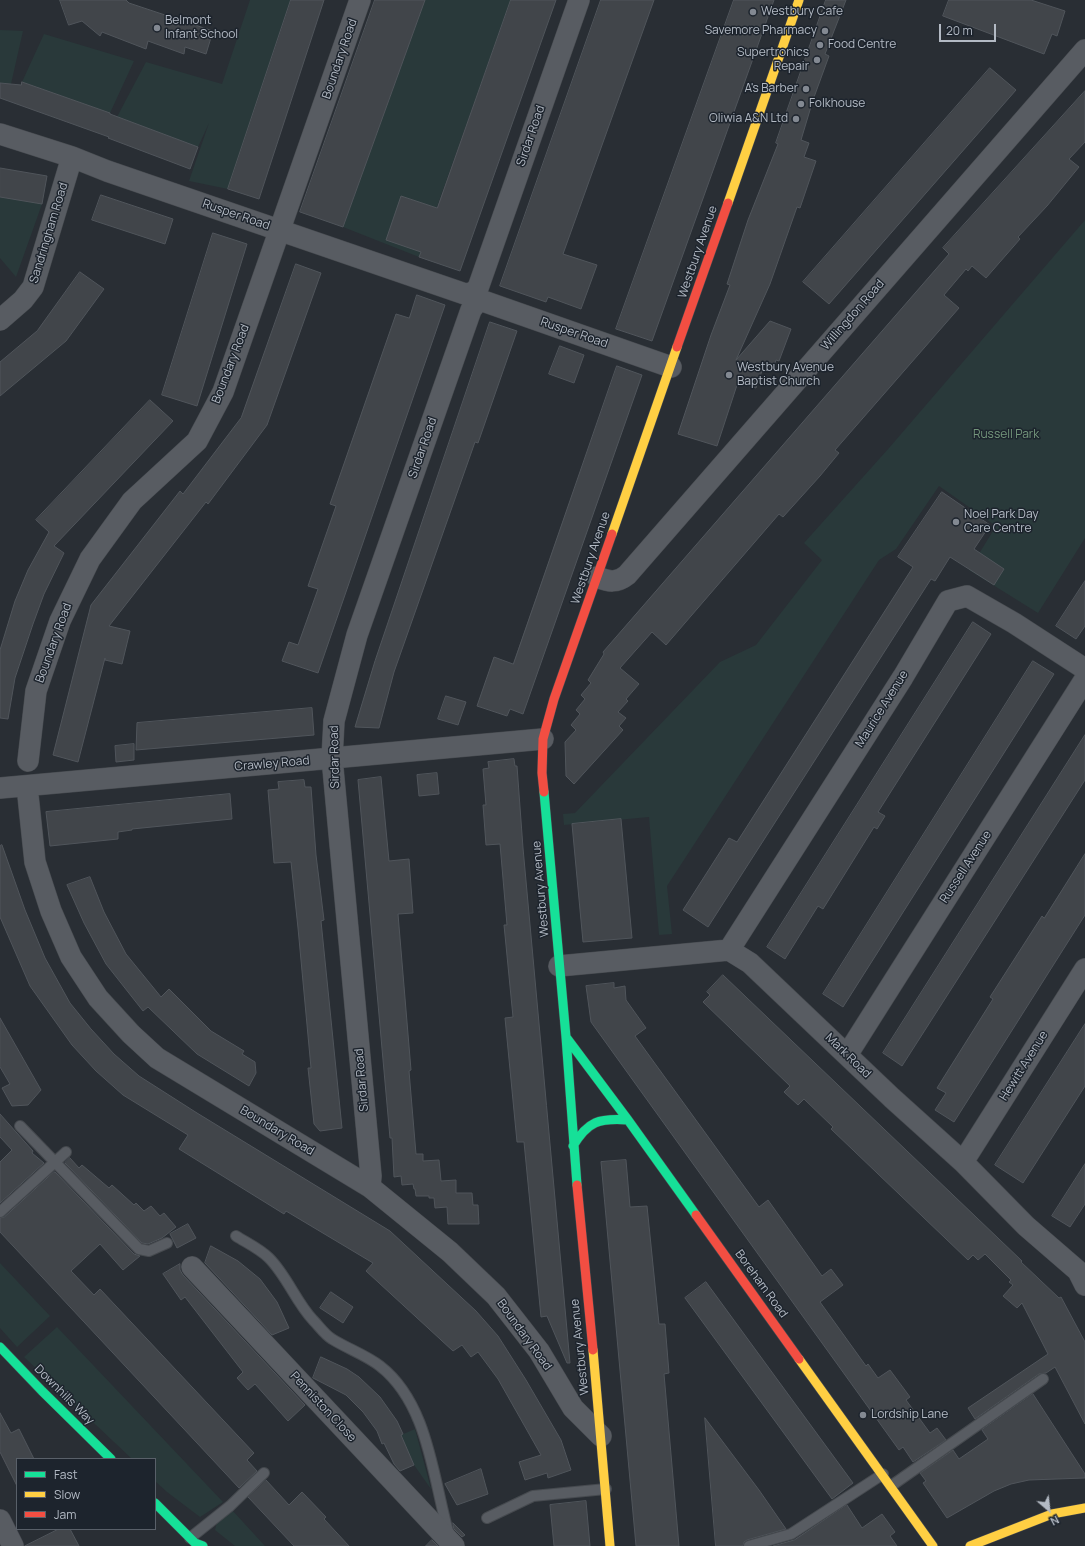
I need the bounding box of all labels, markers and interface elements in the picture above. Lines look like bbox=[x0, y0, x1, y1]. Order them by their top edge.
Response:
place label: Westbury Cafe bbox=[761, 5, 843, 19]
marker: Westbury Cafe bbox=[748, 7, 758, 17]
place label: Belmont Infant School bbox=[165, 14, 238, 42]
scale bar bbox=[941, 16, 998, 42]
street label: Boundary Road bbox=[320, 17, 360, 101]
text: 20 m bbox=[946, 22, 973, 39]
marker: Belmont Infant School bbox=[152, 23, 162, 33]
place label: Savemore Pharmacy bbox=[705, 24, 817, 38]
marker: Savemore Pharmacy bbox=[820, 26, 830, 36]
place label: Food Centre bbox=[828, 38, 896, 52]
marker: Food Centre bbox=[815, 40, 825, 50]
place label: Supertronics Repair bbox=[737, 46, 809, 74]
marker: Supertronics Repair bbox=[812, 55, 822, 65]
place label: A's Barber bbox=[745, 82, 798, 96]
marker: A's Barber bbox=[801, 84, 811, 94]
place label: Folkhouse bbox=[809, 97, 865, 111]
marker: Folkhouse bbox=[796, 99, 806, 109]
street label: Sirdar Road bbox=[514, 104, 548, 168]
place label: Oliwia A&N Ltd bbox=[709, 112, 788, 126]
marker: Oliwia A&N Ltd bbox=[791, 114, 801, 124]
street label: Sandringham Road bbox=[27, 181, 71, 285]
street label: Rusper Road bbox=[200, 197, 272, 233]
street label: Westbury Avenue bbox=[675, 204, 721, 300]
street label: Willingdon Road bbox=[819, 277, 887, 353]
street label: Rusper Road bbox=[538, 315, 610, 351]
street label: Boundary Road bbox=[209, 322, 253, 406]
place label: Westbury Avenue Baptist Church bbox=[737, 361, 834, 389]
marker: Westbury Avenue Baptist Church bbox=[724, 370, 734, 380]
street label: Sirdar Road bbox=[406, 416, 440, 480]
park label: Russell Park bbox=[973, 428, 1039, 442]
place label: Noel Park Day Care Centre bbox=[964, 508, 1039, 536]
street label: Westbury Avenue bbox=[568, 510, 614, 606]
marker: Noel Park Day Care Centre bbox=[951, 517, 961, 527]
street label: Boundary Road bbox=[33, 601, 75, 685]
street label: Maurice Avenue bbox=[853, 668, 911, 750]
street label: Sirdar Road bbox=[327, 725, 343, 789]
street label: Crawley Road bbox=[234, 754, 310, 774]
street label: Russell Avenue bbox=[937, 828, 995, 906]
street label: Westbury Avenue bbox=[530, 840, 552, 938]
street label: Hewitt Avenue bbox=[997, 1029, 1051, 1103]
street label: Mark Road bbox=[822, 1031, 874, 1081]
street label: Sirdar Road bbox=[352, 1048, 372, 1112]
street label: Boundary Road bbox=[237, 1103, 317, 1159]
street label: Boreham Road bbox=[732, 1247, 790, 1321]
street label: Boundary Road bbox=[494, 1297, 554, 1373]
street label: Westbury Avenue bbox=[568, 1298, 592, 1396]
street label: Downhills Way bbox=[31, 1362, 97, 1428]
street label: Penniston Close bbox=[287, 1369, 359, 1445]
place label: Lordship Lane bbox=[871, 1408, 948, 1422]
marker: Lordship Lane bbox=[858, 1410, 868, 1420]
legend bbox=[16, 1458, 156, 1530]
text: Fast bbox=[54, 1466, 78, 1483]
text: Slow bbox=[54, 1486, 80, 1503]
north arrow bbox=[1029, 1490, 1069, 1530]
text: Jam bbox=[54, 1506, 76, 1523]
text: N bbox=[1048, 1513, 1062, 1530]

